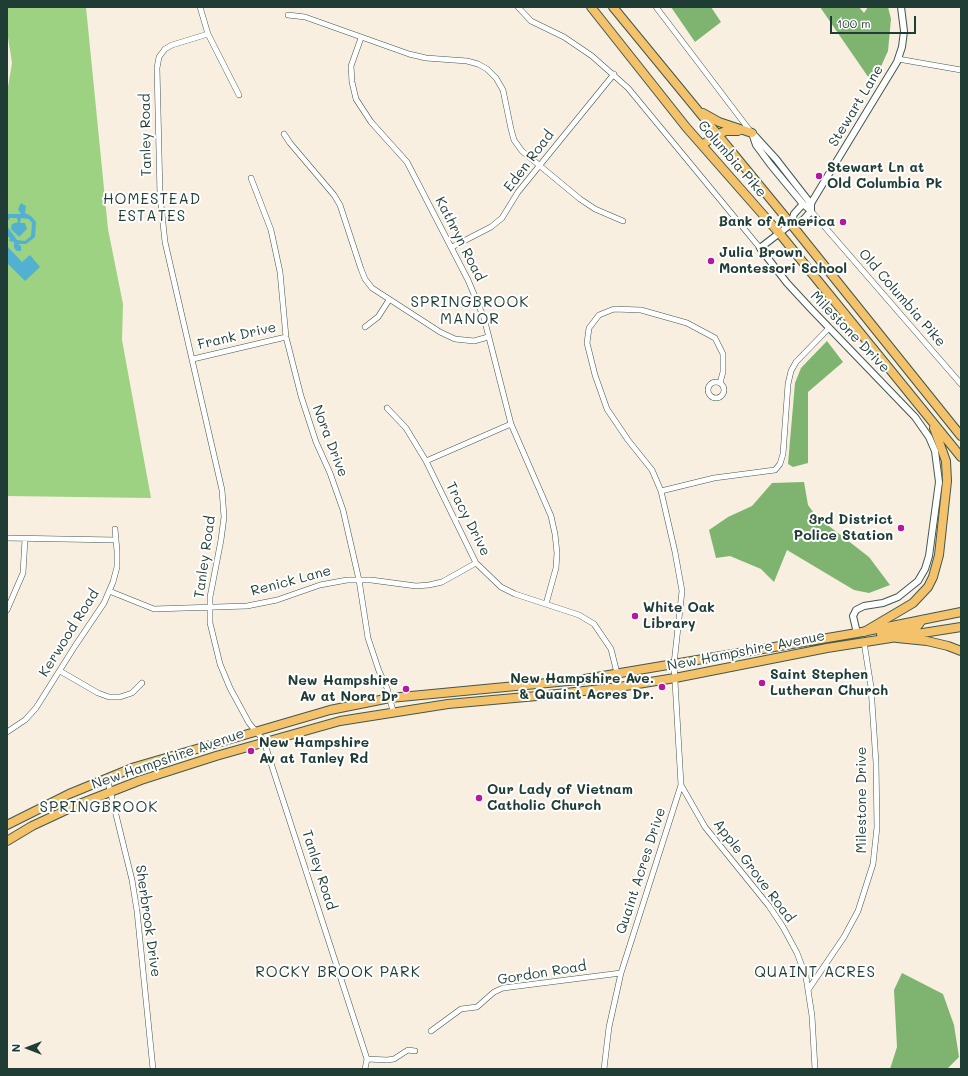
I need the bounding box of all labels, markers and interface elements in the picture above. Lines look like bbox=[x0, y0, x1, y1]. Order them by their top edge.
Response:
scale bar bbox=[832, 8, 918, 34]
text: 100 m bbox=[837, 15, 871, 31]
street label: Stewart Lane bbox=[825, 62, 887, 150]
street label: Tanley Road bbox=[137, 93, 155, 177]
street label: Columbia Pike bbox=[694, 117, 770, 201]
street label: Eden Road bbox=[500, 127, 558, 195]
place label: Stewart Ln at Old Columbia Pk bbox=[827, 160, 942, 192]
marker: Stewart Ln at Old Columbia Pk bbox=[814, 171, 824, 181]
district label: HOMESTEAD ESTATES bbox=[103, 190, 201, 225]
street label: Kathryn Road bbox=[431, 194, 489, 284]
place label: Bank of America bbox=[719, 214, 835, 230]
marker: Bank of America bbox=[838, 217, 848, 227]
place label: Julia Brown Montessori School bbox=[719, 245, 847, 278]
street label: Old Columbia Pike bbox=[855, 246, 949, 350]
marker: Julia Brown Montessori School bbox=[706, 256, 716, 266]
street label: Milestone Drive bbox=[807, 288, 893, 376]
district label: SPRINGBROOK MANOR bbox=[411, 293, 529, 328]
street label: Frank Drive bbox=[196, 319, 278, 353]
street label: Nora Drive bbox=[309, 403, 351, 479]
street label: Tracy Drive bbox=[442, 479, 494, 559]
place label: 3rd District Police Station bbox=[794, 512, 893, 544]
street label: Tanley Road bbox=[191, 515, 219, 599]
marker: 3rd District Police Station bbox=[896, 523, 906, 533]
street label: Renick Lane bbox=[249, 562, 333, 600]
street label: Kerwood Road bbox=[35, 586, 103, 680]
place label: White Oak Library bbox=[643, 600, 715, 632]
marker: White Oak Library bbox=[630, 611, 640, 621]
street label: New Hampshire Avenue bbox=[666, 627, 826, 675]
place label: Saint Stephen Lutheran Church bbox=[770, 667, 888, 700]
place label: New Hampshire Ave. & Quaint Acres Dr. bbox=[510, 671, 654, 704]
place label: New Hampshire Av at Nora Dr bbox=[288, 673, 398, 706]
marker: Saint Stephen Lutheran Church bbox=[757, 678, 767, 688]
marker: New Hampshire Ave. & Quaint Acres Dr. bbox=[657, 682, 667, 692]
marker: New Hampshire Av at Nora Dr bbox=[401, 684, 411, 694]
street label: New Hampshire Avenue bbox=[89, 725, 247, 793]
place label: New Hampshire Av at Tanley Rd bbox=[259, 735, 369, 768]
marker: New Hampshire Av at Tanley Rd bbox=[246, 746, 256, 756]
street label: Milestone Drive bbox=[854, 747, 870, 853]
place label: Our Lady of Vietnam Catholic Church bbox=[487, 782, 633, 814]
marker: Our Lady of Vietnam Catholic Church bbox=[474, 793, 484, 803]
district label: SPRINGBROOK bbox=[40, 798, 158, 816]
street label: Quaint Acres Drive bbox=[613, 806, 669, 936]
street label: Apple Grove Road bbox=[710, 816, 798, 926]
street label: Tanley Road bbox=[298, 828, 340, 912]
street label: Sherbrook Drive bbox=[132, 864, 164, 978]
street label: Gordon Road bbox=[496, 958, 588, 988]
district label: ROCKY BROOK PARK bbox=[255, 963, 421, 981]
district label: QUAINT ACRES bbox=[754, 963, 876, 981]
north arrow bbox=[8, 1028, 48, 1068]
text: N bbox=[8, 1044, 23, 1052]

